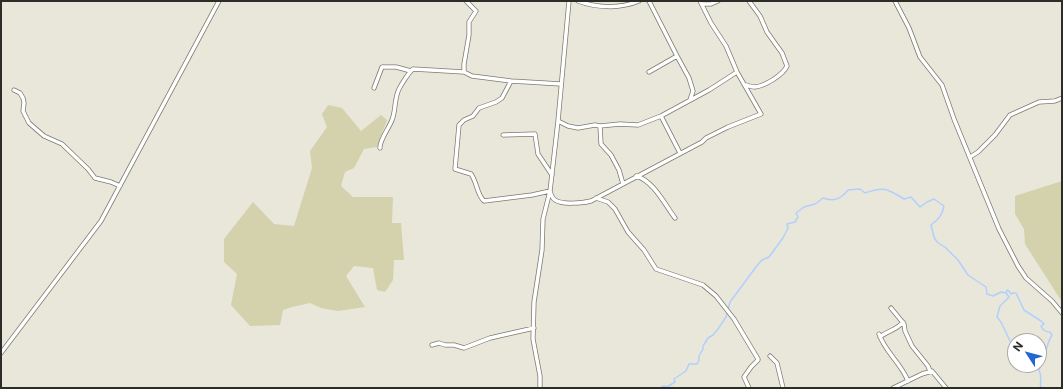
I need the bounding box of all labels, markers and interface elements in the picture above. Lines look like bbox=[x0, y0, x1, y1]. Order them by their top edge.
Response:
north arrow bbox=[1007, 333, 1047, 373]
text: N bbox=[1010, 339, 1026, 354]

